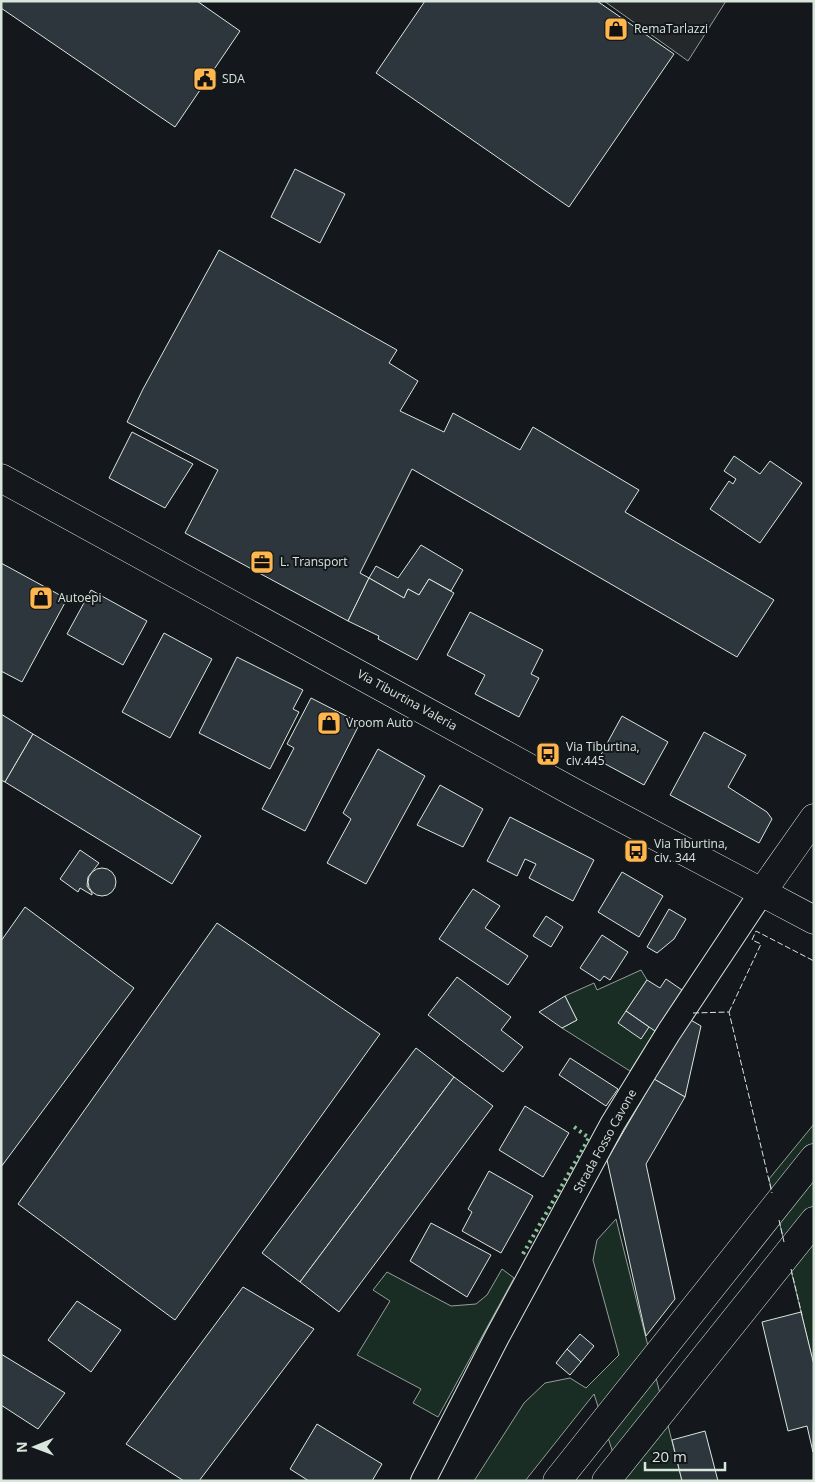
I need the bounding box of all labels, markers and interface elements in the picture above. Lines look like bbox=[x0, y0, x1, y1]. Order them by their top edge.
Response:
shop icon: RemaTarlazzi bbox=[603, 16, 629, 42]
place label: RemaTarlazzi bbox=[634, 20, 708, 37]
public building icon: SDA bbox=[192, 66, 218, 92]
place label: SDA bbox=[222, 70, 245, 87]
office icon: L. Transport bbox=[249, 549, 275, 575]
place label: L. Transport bbox=[280, 553, 348, 570]
shop icon: Autoepi bbox=[28, 585, 54, 611]
place label: Autoepi bbox=[58, 589, 102, 606]
street label: Via Tiburtina Valeria bbox=[354, 665, 460, 734]
shop icon: Vroom Auto bbox=[316, 710, 342, 736]
place label: Vroom Auto bbox=[346, 714, 413, 731]
place label: Via Tiburtina, civ.445 bbox=[566, 738, 640, 769]
bus stop icon: Via Tiburtina, civ.445 bbox=[535, 741, 561, 767]
place label: Via Tiburtina, civ. 344 bbox=[654, 835, 728, 866]
bus stop icon: Via Tiburtina, civ. 344 bbox=[623, 838, 649, 864]
street label: Strada Fosso Cavone bbox=[569, 1086, 640, 1196]
north arrow bbox=[10, 1422, 60, 1472]
scale bar bbox=[645, 1440, 725, 1472]
text: N bbox=[12, 1441, 31, 1453]
text: 20 m bbox=[652, 1446, 687, 1466]

